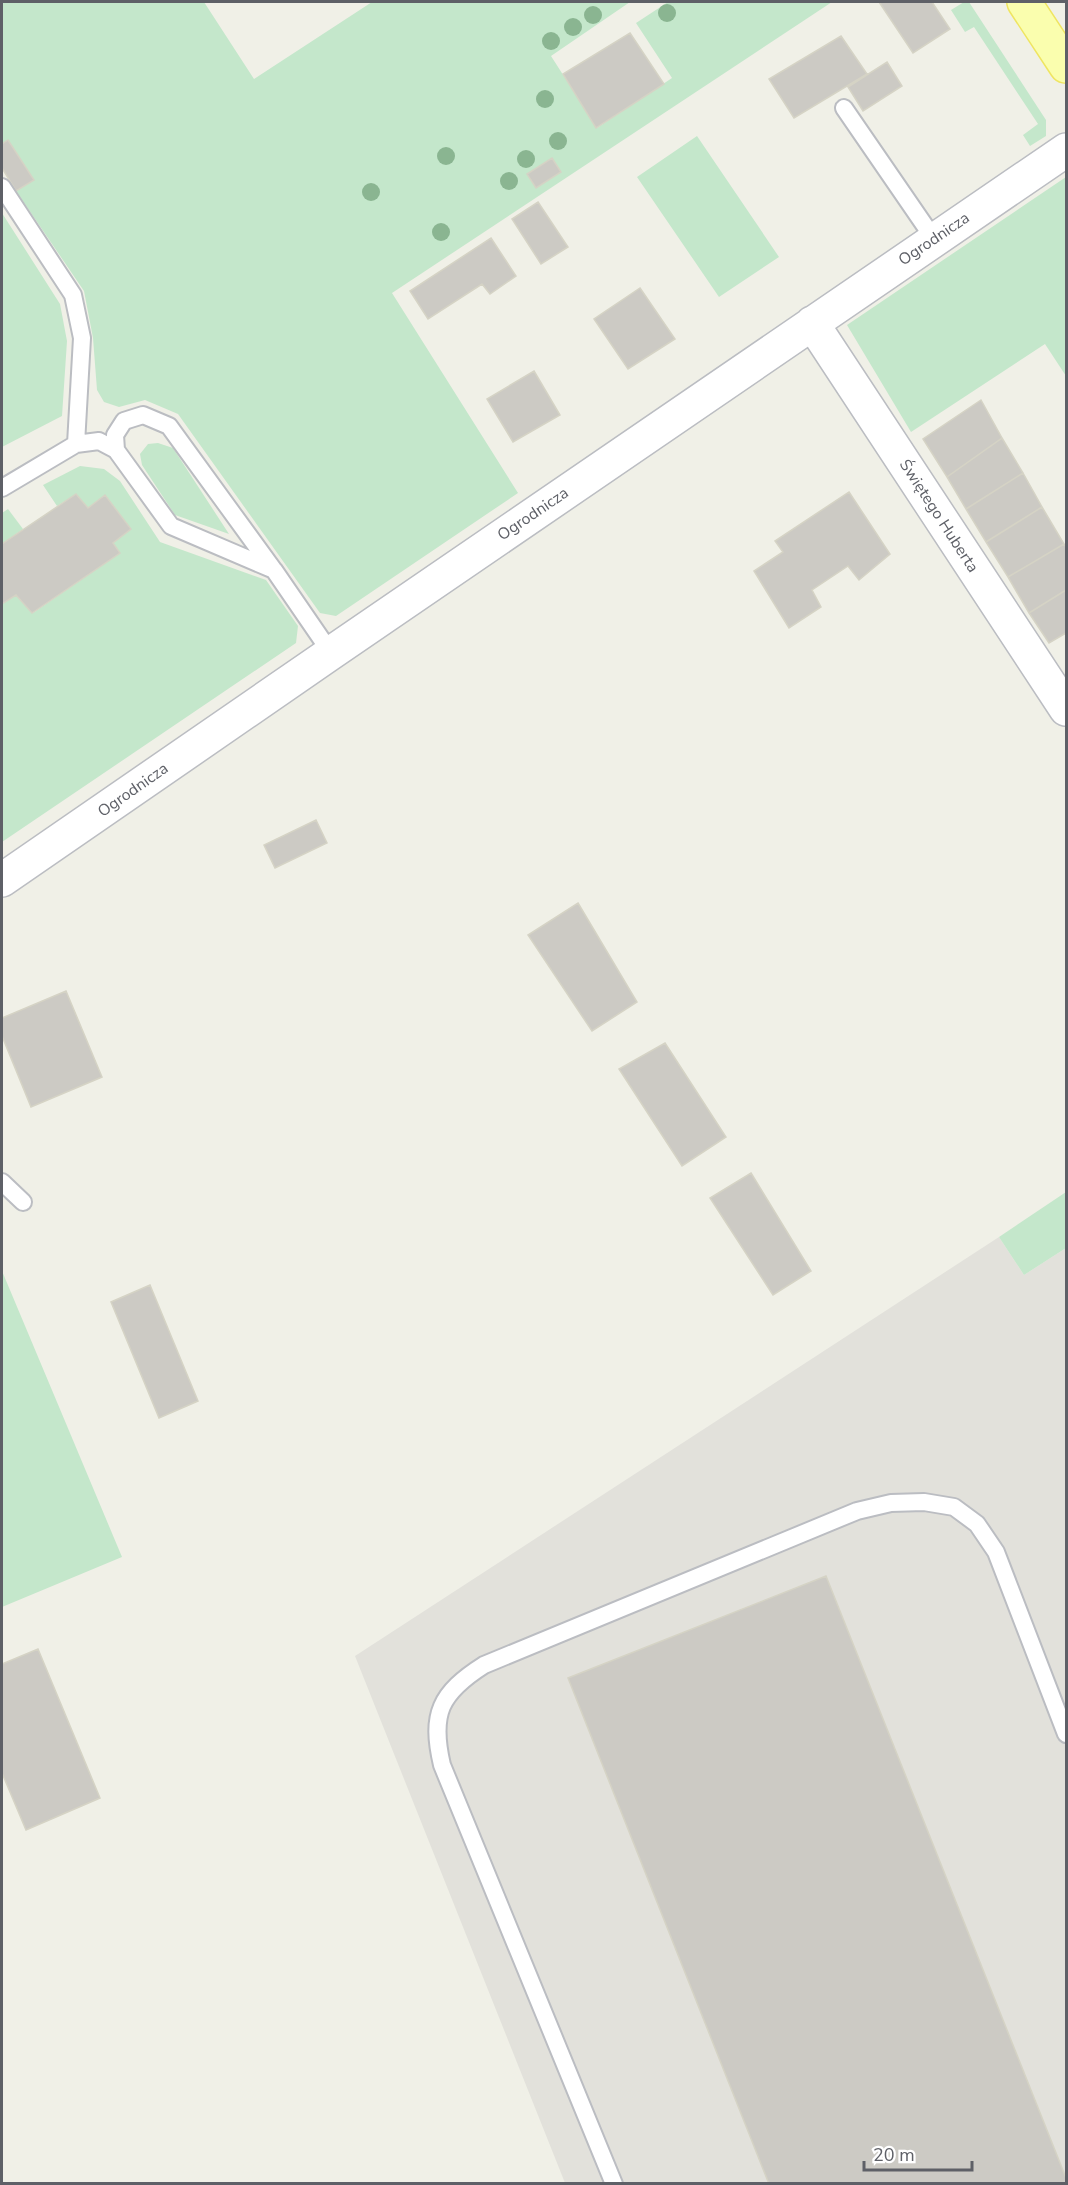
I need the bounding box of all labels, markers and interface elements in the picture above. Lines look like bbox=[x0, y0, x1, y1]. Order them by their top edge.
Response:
street label: Ogrodnicza bbox=[894, 207, 974, 271]
street label: Świętego Huberta bbox=[894, 455, 984, 577]
street label: Ogrodnicza bbox=[493, 482, 573, 546]
street label: Ogrodnicza bbox=[93, 758, 173, 822]
scale bar bbox=[864, 2134, 972, 2172]
text: 20 m bbox=[873, 2143, 915, 2167]

